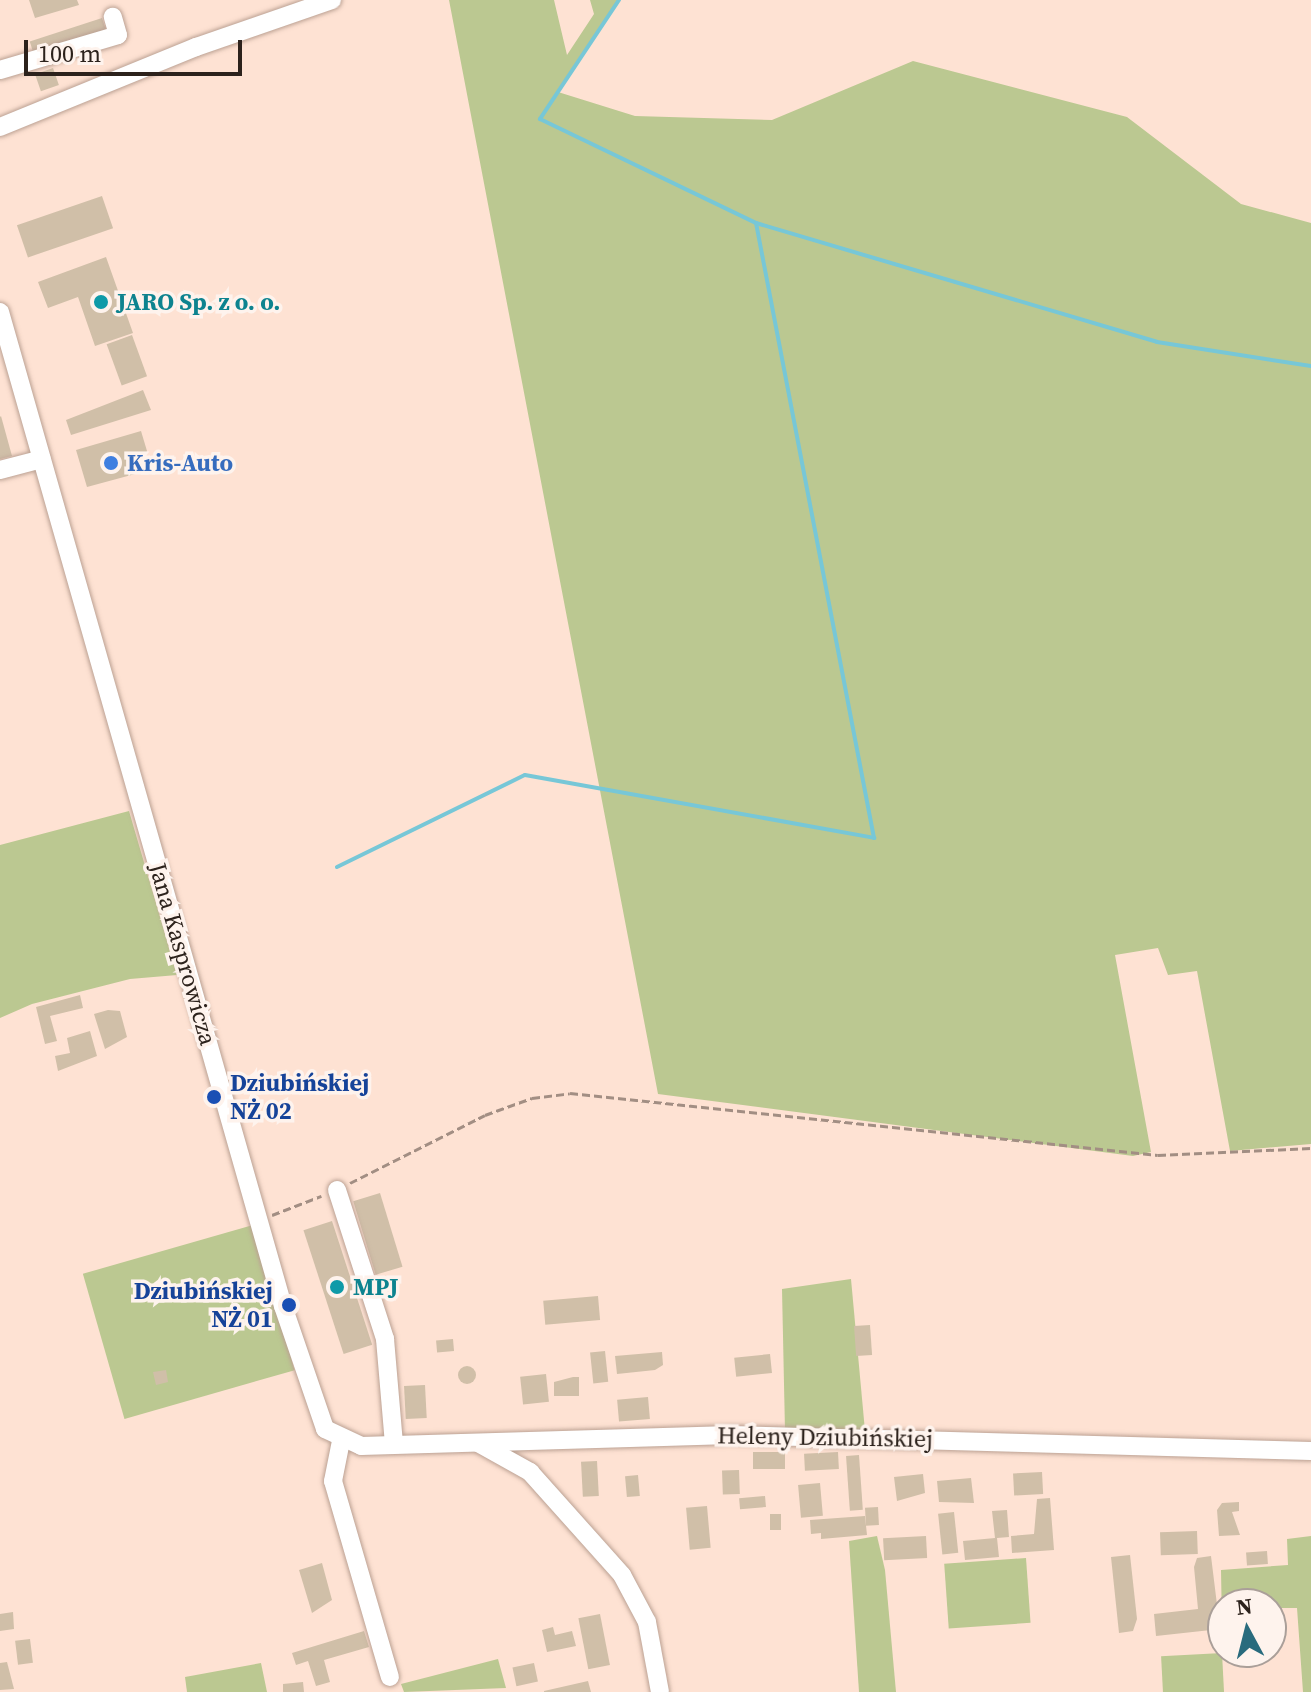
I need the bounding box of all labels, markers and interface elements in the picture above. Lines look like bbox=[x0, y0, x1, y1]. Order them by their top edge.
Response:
scale bar bbox=[28, 24, 246, 74]
text: 100 m bbox=[38, 37, 101, 70]
place label: JARO Sp. z o. o. bbox=[117, 288, 280, 316]
marker: JARO Sp. z o. o. bbox=[92, 293, 110, 311]
place label: Kris-Auto bbox=[127, 449, 233, 477]
marker: Kris-Auto bbox=[102, 454, 120, 472]
street label: Jana Kasprowicza bbox=[143, 859, 223, 1049]
place label: Dziubińskiej NŻ 02 bbox=[230, 1069, 369, 1125]
marker: Dziubińskiej NŻ 02 bbox=[205, 1088, 223, 1106]
place label: MPJ bbox=[353, 1273, 398, 1301]
place label: Dziubińskiej NŻ 01 bbox=[134, 1277, 273, 1333]
marker: MPJ bbox=[328, 1278, 346, 1296]
marker: Dziubińskiej NŻ 01 bbox=[280, 1296, 298, 1314]
street label: Heleny Dziubińskiej bbox=[717, 1421, 933, 1453]
north arrow bbox=[1207, 1588, 1287, 1668]
text: N bbox=[1235, 1590, 1254, 1622]

